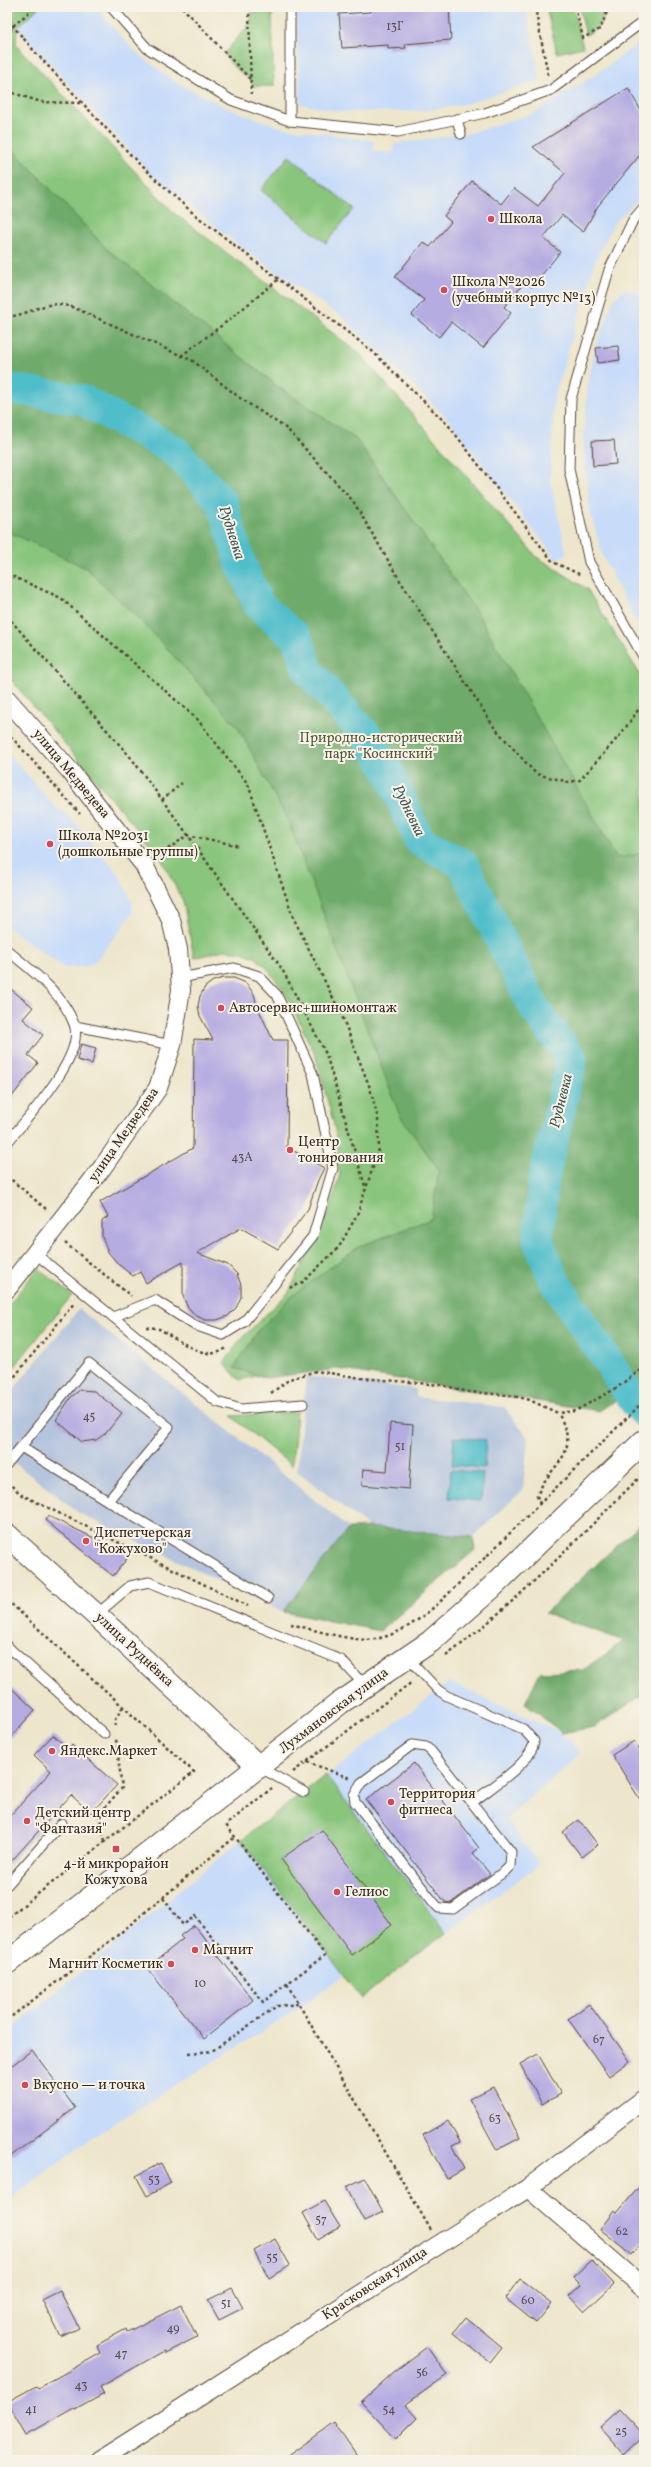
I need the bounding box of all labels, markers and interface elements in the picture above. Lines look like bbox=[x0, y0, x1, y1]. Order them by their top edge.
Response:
house number: 13Г bbox=[386, 19, 404, 35]
place label: Школа bbox=[499, 210, 542, 229]
marker: Школа bbox=[486, 214, 496, 224]
place label: Школа №2026 (учебный корпус №13) bbox=[452, 273, 595, 308]
marker: Школа №2026 (учебный корпус №13) bbox=[439, 285, 449, 295]
water label: Рудневка bbox=[212, 503, 250, 563]
street label: улица Медведева bbox=[28, 725, 114, 823]
park label: Природно-исторический парк "Косинский" bbox=[300, 729, 463, 764]
water label: Рудневка bbox=[386, 782, 430, 840]
place label: Школа №2031 (дошкольные группы) bbox=[58, 827, 198, 862]
marker: Школа №2031 (дошкольные группы) bbox=[45, 839, 55, 849]
place label: Автосервис+шиномонтаж bbox=[229, 999, 397, 1018]
marker: Автосервис+шиномонтаж bbox=[216, 1003, 226, 1013]
water label: Рудневка bbox=[545, 1072, 579, 1130]
street label: улица Медведева bbox=[84, 1084, 164, 1186]
place label: Центр тонирования bbox=[298, 1133, 383, 1168]
marker: Центр тонирования bbox=[285, 1145, 295, 1155]
house number: 43А bbox=[231, 1150, 253, 1166]
house number: 45 bbox=[83, 1409, 96, 1425]
house number: 51 bbox=[395, 1439, 405, 1455]
place label: Диспетчерская "Кожухово" bbox=[94, 1524, 191, 1559]
marker: Диспетчерская "Кожухово" bbox=[81, 1536, 91, 1546]
street label: улица Руднёвка bbox=[90, 1608, 178, 1692]
street label: Лухмановская улица bbox=[275, 1663, 393, 1759]
place label: Яндекс.Маркет bbox=[60, 1742, 157, 1761]
marker: Яндекс.Маркет bbox=[47, 1746, 57, 1756]
place label: Территория фитнеса bbox=[399, 1785, 476, 1820]
marker: Территория фитнеса bbox=[386, 1797, 396, 1807]
place label: Детский центр "Фантазия" bbox=[35, 1804, 131, 1839]
marker: Детский центр "Фантазия" bbox=[22, 1816, 32, 1826]
marker: 4-й микрорайон Кожухова bbox=[111, 1844, 121, 1854]
place label: 4-й микрорайон Кожухова bbox=[63, 1855, 169, 1890]
place label: Гелиос bbox=[345, 1883, 388, 1902]
marker: Гелиос bbox=[332, 1887, 342, 1897]
place label: Магнит bbox=[203, 1941, 253, 1960]
marker: Магнит bbox=[190, 1945, 200, 1955]
place label: Магнит Косметик bbox=[48, 1955, 164, 1974]
marker: Магнит Косметик bbox=[166, 1959, 176, 1969]
house number: 10 bbox=[194, 1976, 206, 1992]
house number: 67 bbox=[593, 2032, 605, 2048]
place label: Вкусно — и точка bbox=[33, 2076, 146, 2095]
marker: Вкусно — и точка bbox=[20, 2080, 30, 2090]
house number: 63 bbox=[489, 2111, 501, 2127]
house number: 53 bbox=[148, 2172, 160, 2188]
house number: 57 bbox=[315, 2212, 327, 2228]
house number: 62 bbox=[616, 2224, 628, 2240]
street label: Красковская улица bbox=[319, 2243, 431, 2325]
house number: 55 bbox=[266, 2250, 278, 2266]
house number: 60 bbox=[521, 2293, 535, 2309]
house number: 51 bbox=[221, 2296, 231, 2312]
house number: 49 bbox=[166, 2321, 180, 2337]
house number: 47 bbox=[115, 2346, 128, 2362]
house number: 56 bbox=[416, 2365, 428, 2381]
house number: 43 bbox=[75, 2378, 87, 2394]
house number: 41 bbox=[25, 2402, 37, 2418]
house number: 54 bbox=[383, 2402, 395, 2418]
house number: 25 bbox=[615, 2424, 627, 2440]

